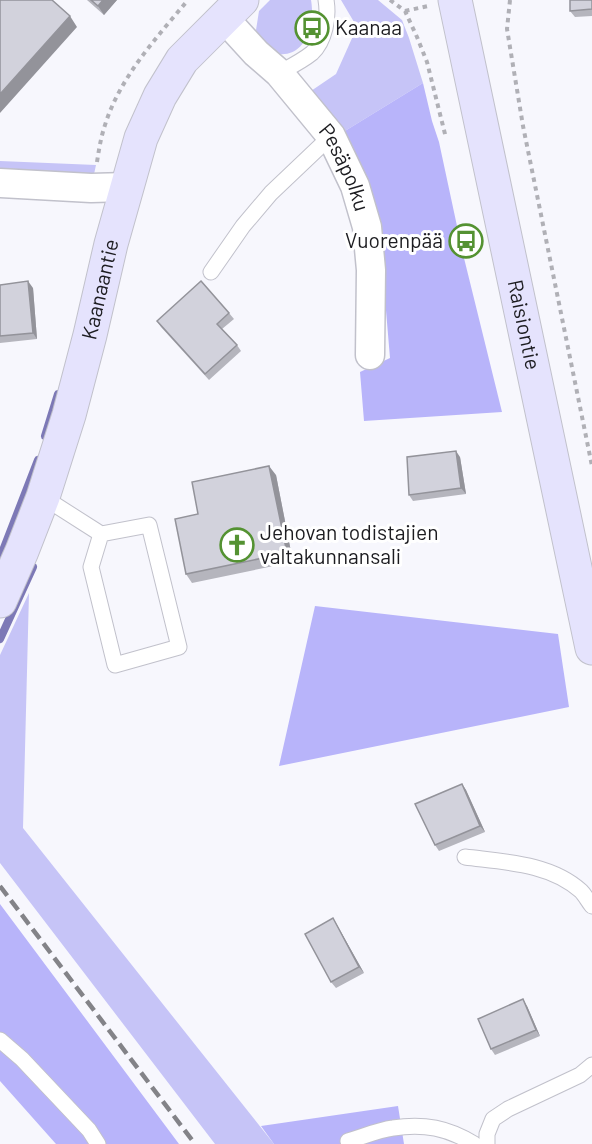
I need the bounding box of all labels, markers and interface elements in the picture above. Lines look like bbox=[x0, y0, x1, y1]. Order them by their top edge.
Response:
bus stop icon: Kaanaa bbox=[294, 10, 330, 46]
place label: Kaanaa bbox=[335, 14, 402, 39]
street label: Pesäpolku bbox=[315, 118, 376, 214]
bus stop icon: Vuorenpää bbox=[448, 223, 484, 259]
place label: Vuorenpää bbox=[345, 227, 443, 252]
street label: Kaanaantie bbox=[75, 236, 123, 342]
street label: Raisiontie bbox=[503, 277, 547, 372]
place label: Jehovan todistajien valtakunnansali bbox=[260, 519, 439, 568]
church icon: Jehovan todistajien valtakunnansali bbox=[219, 527, 255, 563]

